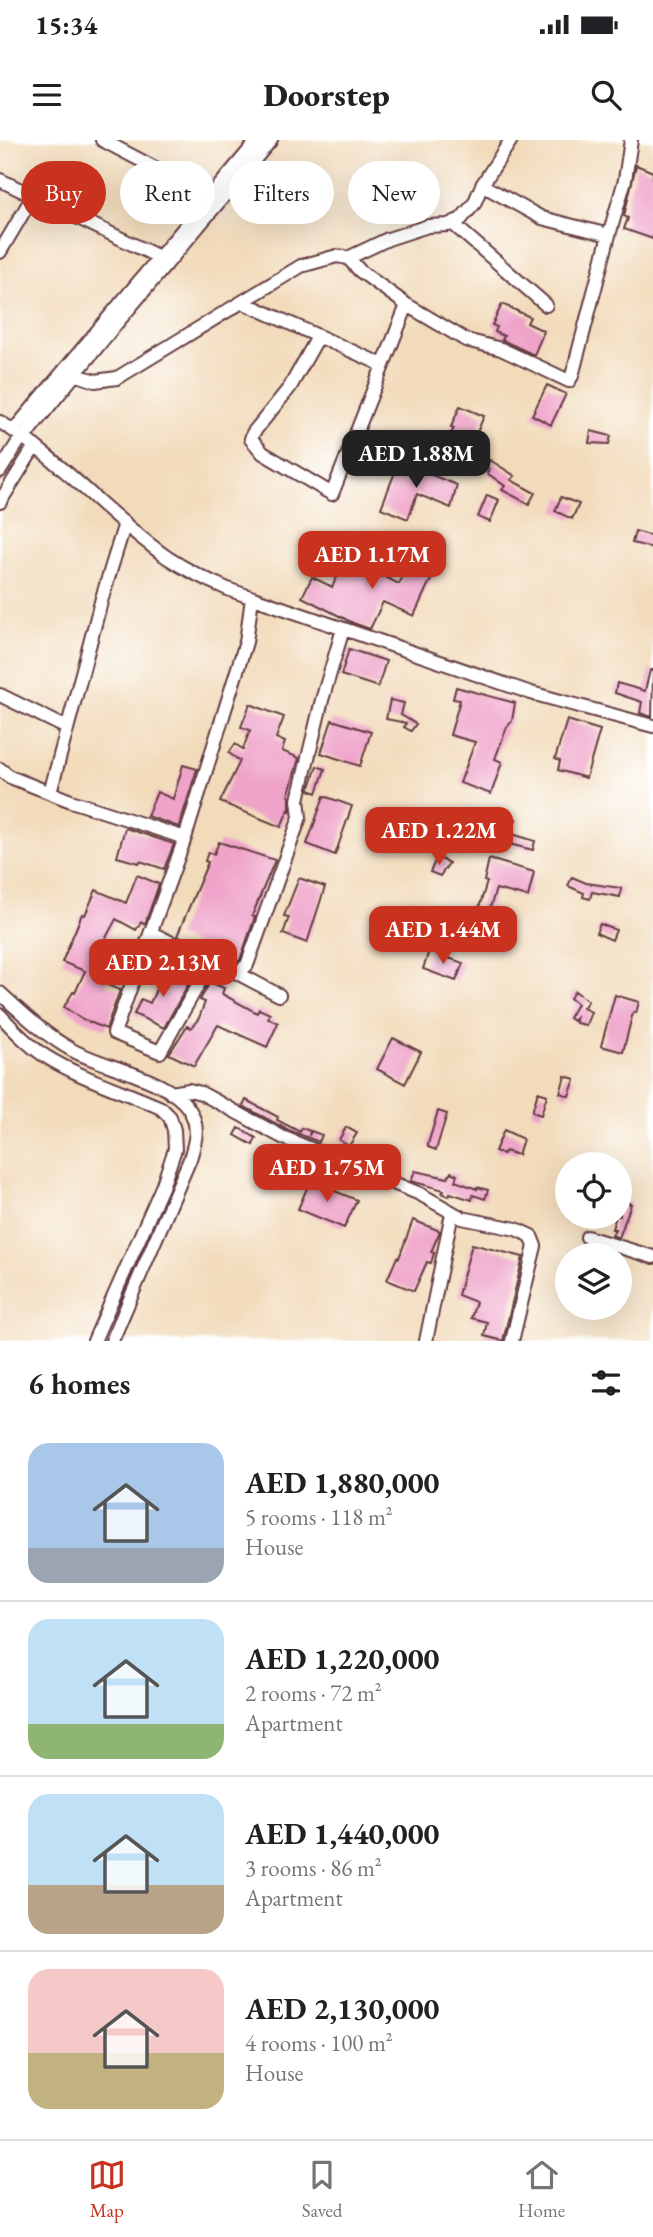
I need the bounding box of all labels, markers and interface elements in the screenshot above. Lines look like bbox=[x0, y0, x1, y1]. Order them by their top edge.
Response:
text: 15:34 bbox=[35, 8, 97, 42]
text: Doorstep bbox=[263, 74, 390, 116]
icon: menu bbox=[28, 76, 66, 114]
icon: search bbox=[587, 76, 625, 114]
chip: Buy bbox=[21, 161, 106, 224]
chip: Rent bbox=[120, 161, 215, 224]
chip: Filters bbox=[229, 161, 334, 224]
chip: New bbox=[348, 161, 440, 224]
pin: AED 1.88M bbox=[336, 430, 496, 490]
text: AED 1.88M bbox=[358, 438, 474, 468]
pin: AED 1.17M bbox=[292, 532, 452, 591]
text: AED 1.17M bbox=[314, 539, 430, 569]
pin: AED 1.22M bbox=[359, 808, 519, 867]
text: AED 1.22M bbox=[381, 815, 497, 845]
pin: AED 1.44M bbox=[363, 906, 523, 966]
text: AED 1.44M bbox=[385, 914, 501, 944]
pin: AED 2.13M bbox=[83, 940, 243, 999]
text: AED 2.13M bbox=[105, 947, 221, 977]
pin: AED 1.75M bbox=[247, 1144, 407, 1204]
text: AED 1.75M bbox=[269, 1152, 385, 1182]
map controls bbox=[555, 1152, 632, 1320]
button: locate bbox=[555, 1152, 632, 1229]
button: layers bbox=[555, 1243, 632, 1320]
text: 6 homes bbox=[28, 1364, 130, 1403]
icon: filters bbox=[587, 1364, 625, 1402]
text: AED 1,880,000 bbox=[245, 1463, 439, 1502]
icon: home bbox=[84, 1471, 168, 1555]
text: 5 rooms · 118 m² bbox=[245, 1502, 393, 1532]
text: House bbox=[245, 1532, 304, 1562]
text: AED 1,220,000 bbox=[245, 1639, 439, 1678]
icon: home bbox=[84, 1647, 168, 1731]
text: 2 rooms · 72 m² bbox=[245, 1678, 382, 1708]
text: Apartment bbox=[245, 1708, 343, 1738]
text: AED 1,440,000 bbox=[245, 1814, 439, 1853]
icon: home bbox=[84, 1822, 168, 1906]
text: 3 rooms · 86 m² bbox=[245, 1853, 382, 1883]
text: Apartment bbox=[245, 1883, 343, 1913]
text: AED 2,130,000 bbox=[245, 1989, 439, 2028]
icon: home bbox=[84, 1997, 168, 2081]
text: 4 rooms · 100 m² bbox=[245, 2028, 393, 2058]
text: House bbox=[245, 2058, 304, 2088]
tab: Map bbox=[88, 2156, 126, 2223]
tab: Saved bbox=[302, 2156, 342, 2223]
tab: Home bbox=[518, 2156, 565, 2223]

